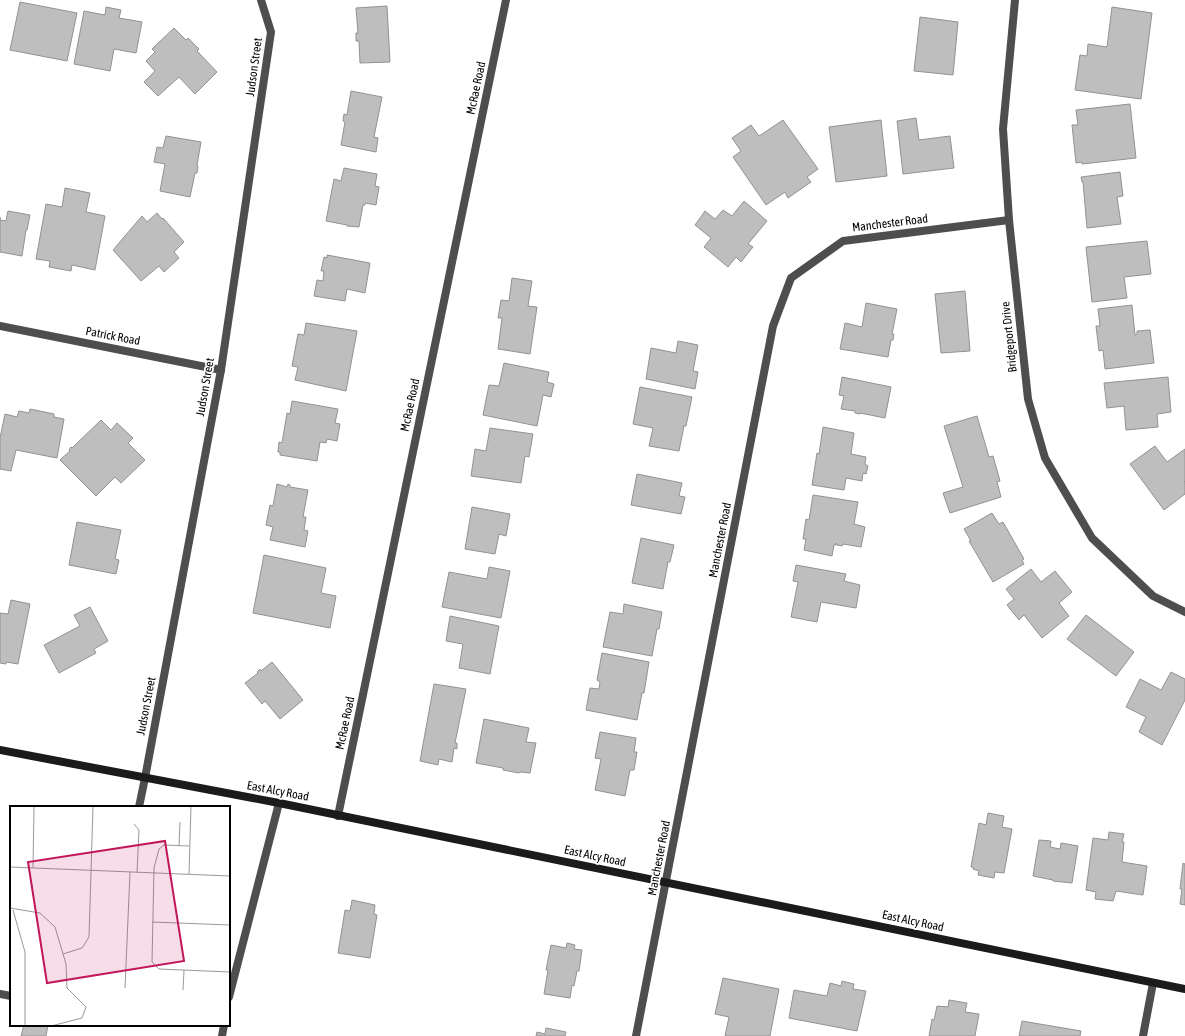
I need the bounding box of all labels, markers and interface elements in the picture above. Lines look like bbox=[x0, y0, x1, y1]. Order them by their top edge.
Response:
street label: Judson Street bbox=[243, 36, 265, 97]
street label: McRae Road bbox=[464, 60, 488, 116]
street label: Manchester Road bbox=[851, 211, 929, 235]
street label: Bridgeport Drive bbox=[998, 301, 1020, 373]
street label: Patrick Road bbox=[85, 324, 141, 348]
street label: Judson Street bbox=[193, 356, 217, 417]
street label: McRae Road bbox=[398, 377, 422, 433]
street label: Manchester Road bbox=[706, 501, 734, 579]
street label: Judson Street bbox=[133, 675, 159, 736]
street label: McRae Road bbox=[333, 695, 357, 751]
street label: East Alcy Road bbox=[246, 778, 310, 804]
inset map bbox=[10, 806, 230, 1026]
street label: Manchester Road bbox=[645, 819, 673, 897]
street label: East Alcy Road bbox=[563, 843, 627, 869]
street label: East Alcy Road bbox=[881, 908, 945, 934]

